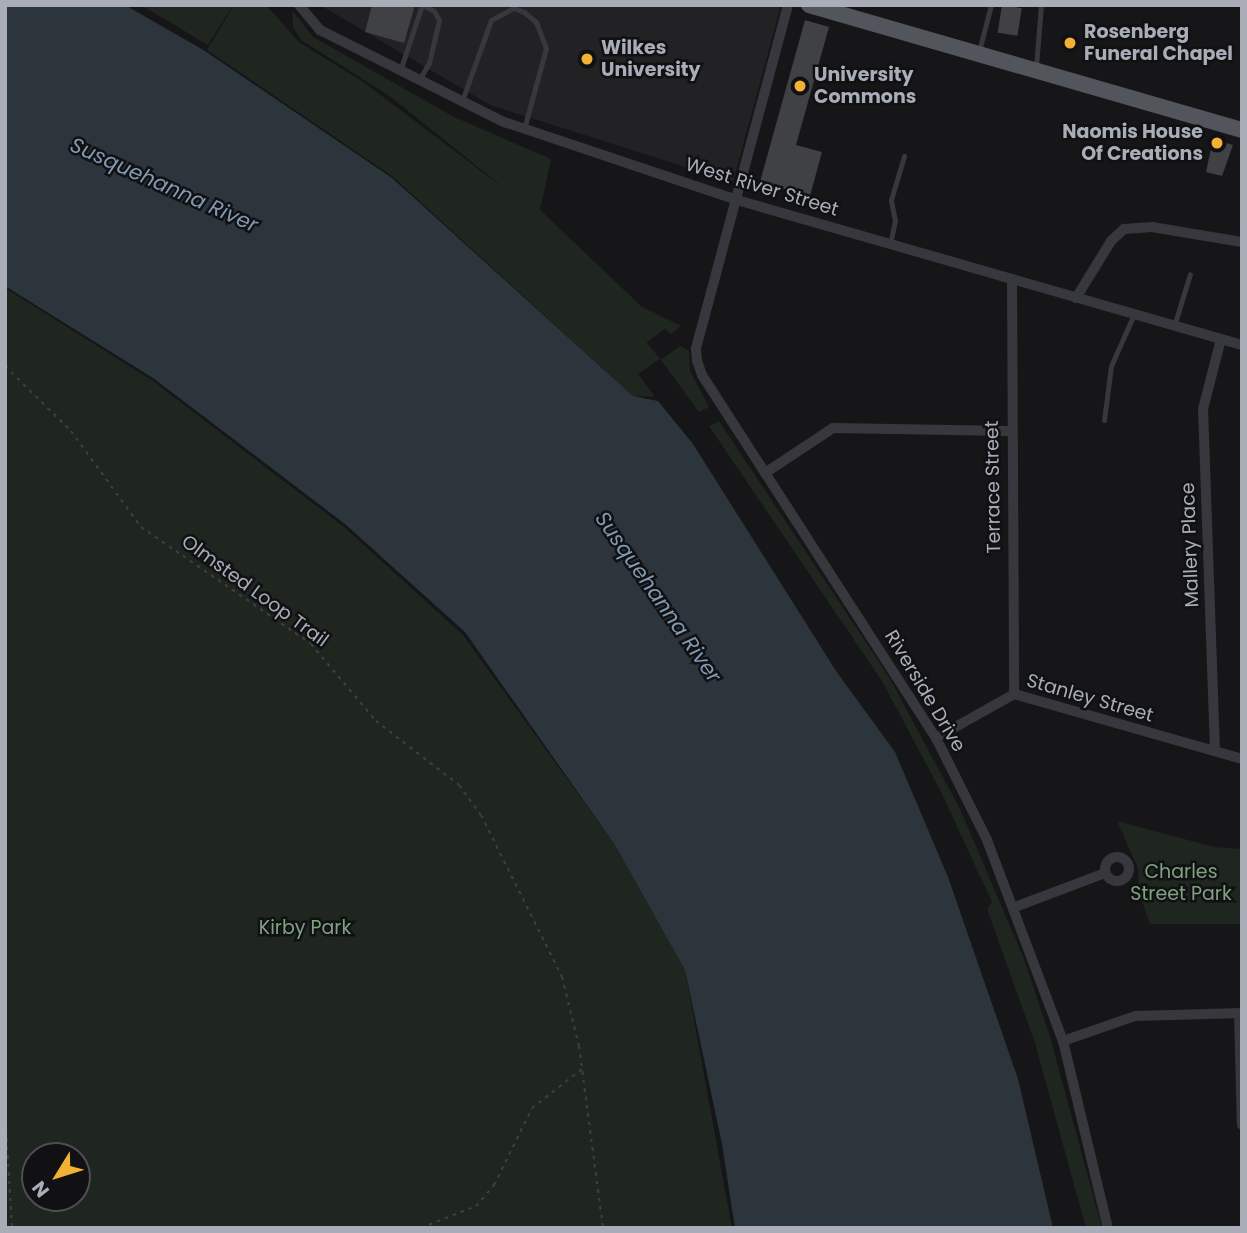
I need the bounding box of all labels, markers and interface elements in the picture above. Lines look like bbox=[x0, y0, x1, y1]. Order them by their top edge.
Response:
place label: Rosenberg Funeral Chapel bbox=[1084, 21, 1233, 65]
marker: Rosenberg Funeral Chapel bbox=[1062, 35, 1078, 51]
place label: Wilkes University bbox=[601, 37, 700, 81]
marker: Wilkes University bbox=[579, 51, 595, 67]
place label: University Commons bbox=[814, 64, 916, 108]
marker: University Commons bbox=[792, 78, 808, 94]
place label: Naomis House Of Creations bbox=[1062, 121, 1203, 165]
water label: Susquehanna River bbox=[66, 132, 262, 238]
marker: Naomis House Of Creations bbox=[1209, 135, 1225, 151]
street label: West River Street bbox=[683, 153, 841, 221]
street label: Terrace Street bbox=[980, 420, 1006, 554]
street label: Mallery Place bbox=[1176, 482, 1204, 608]
water label: Susquehanna River bbox=[590, 507, 726, 687]
street label: Olmsted Loop Trail bbox=[177, 530, 333, 652]
street label: Riverside Drive bbox=[880, 626, 970, 756]
street label: Stanley Street bbox=[1024, 669, 1156, 727]
park label: Charles Street Park bbox=[1130, 861, 1232, 905]
park label: Kirby Park bbox=[259, 917, 351, 939]
north arrow bbox=[21, 1142, 91, 1212]
text: N bbox=[26, 1175, 56, 1203]

